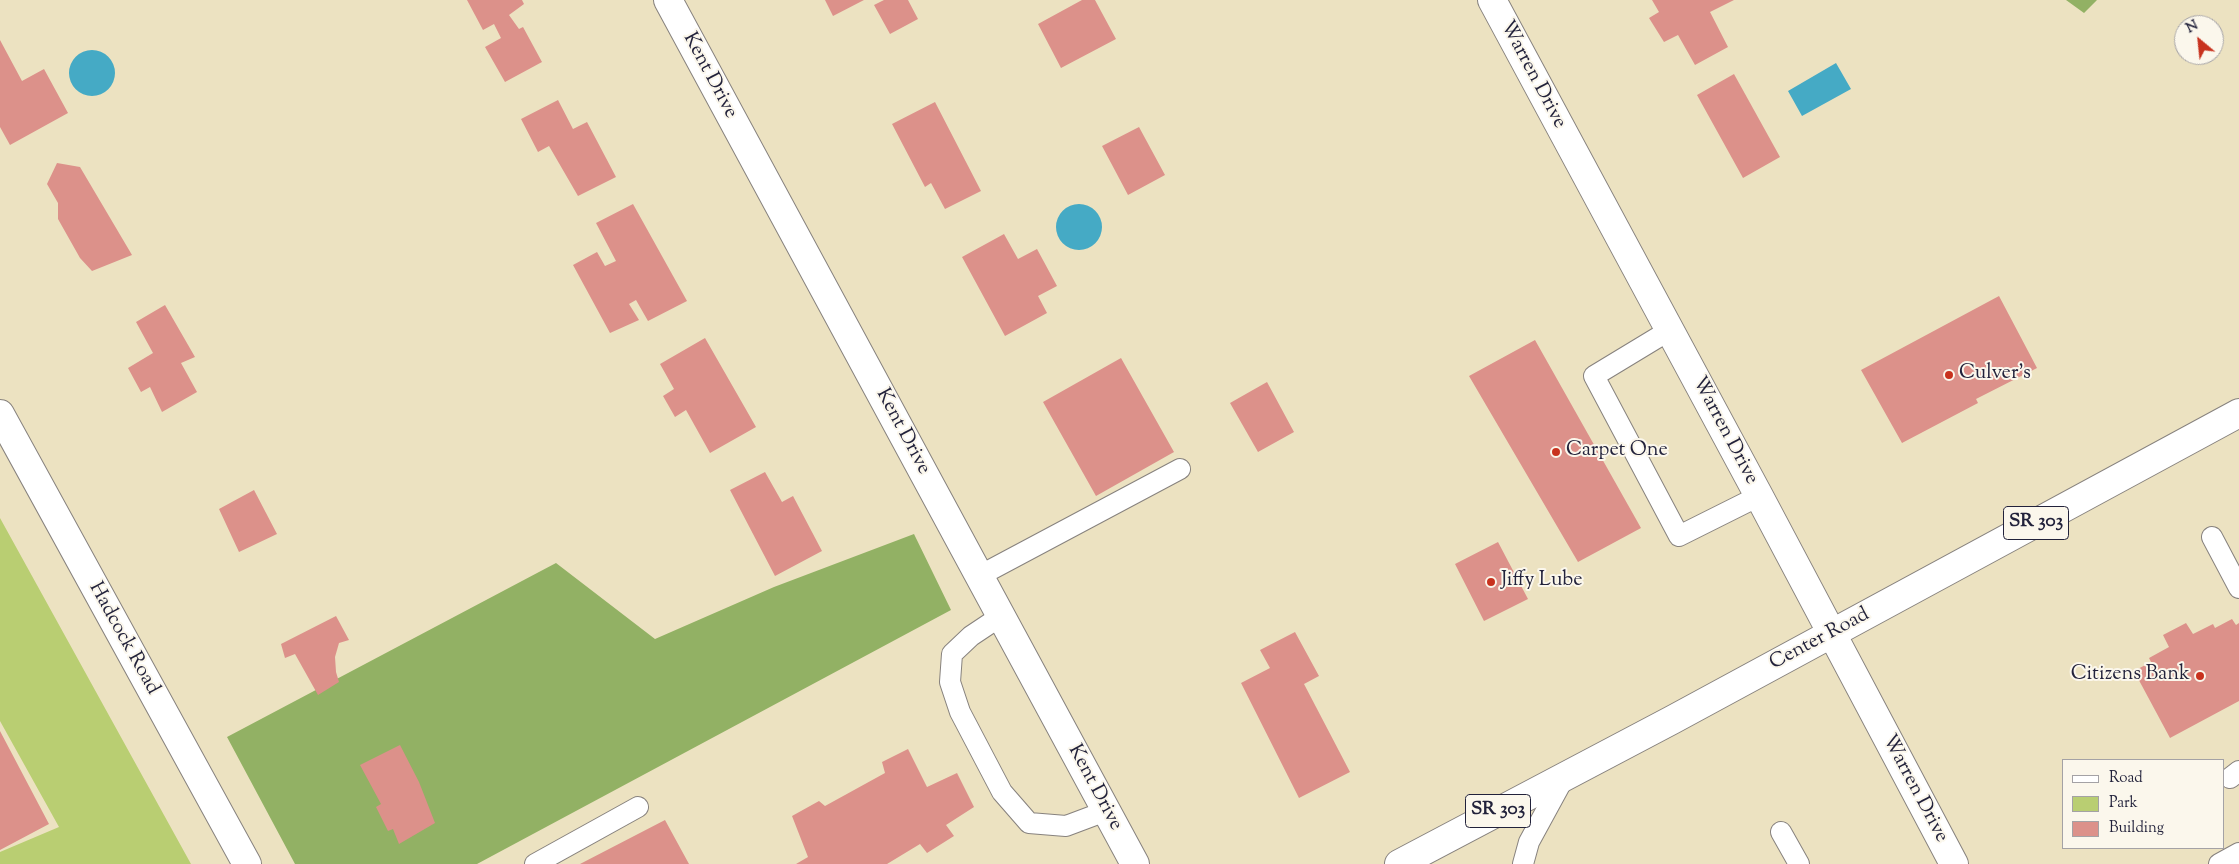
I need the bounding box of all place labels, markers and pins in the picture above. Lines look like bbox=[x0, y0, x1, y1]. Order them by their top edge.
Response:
place label: Culver's bbox=[1959, 363, 2031, 387]
marker: Culver's bbox=[1943, 369, 1955, 381]
place label: Carpet One bbox=[1566, 440, 1668, 464]
marker: Carpet One bbox=[1550, 446, 1562, 458]
place label: Jiffy Lube bbox=[1501, 570, 1582, 594]
marker: Jiffy Lube bbox=[1485, 576, 1497, 588]
place label: Citizens Bank bbox=[2071, 664, 2190, 688]
marker: Citizens Bank bbox=[2194, 670, 2206, 682]

